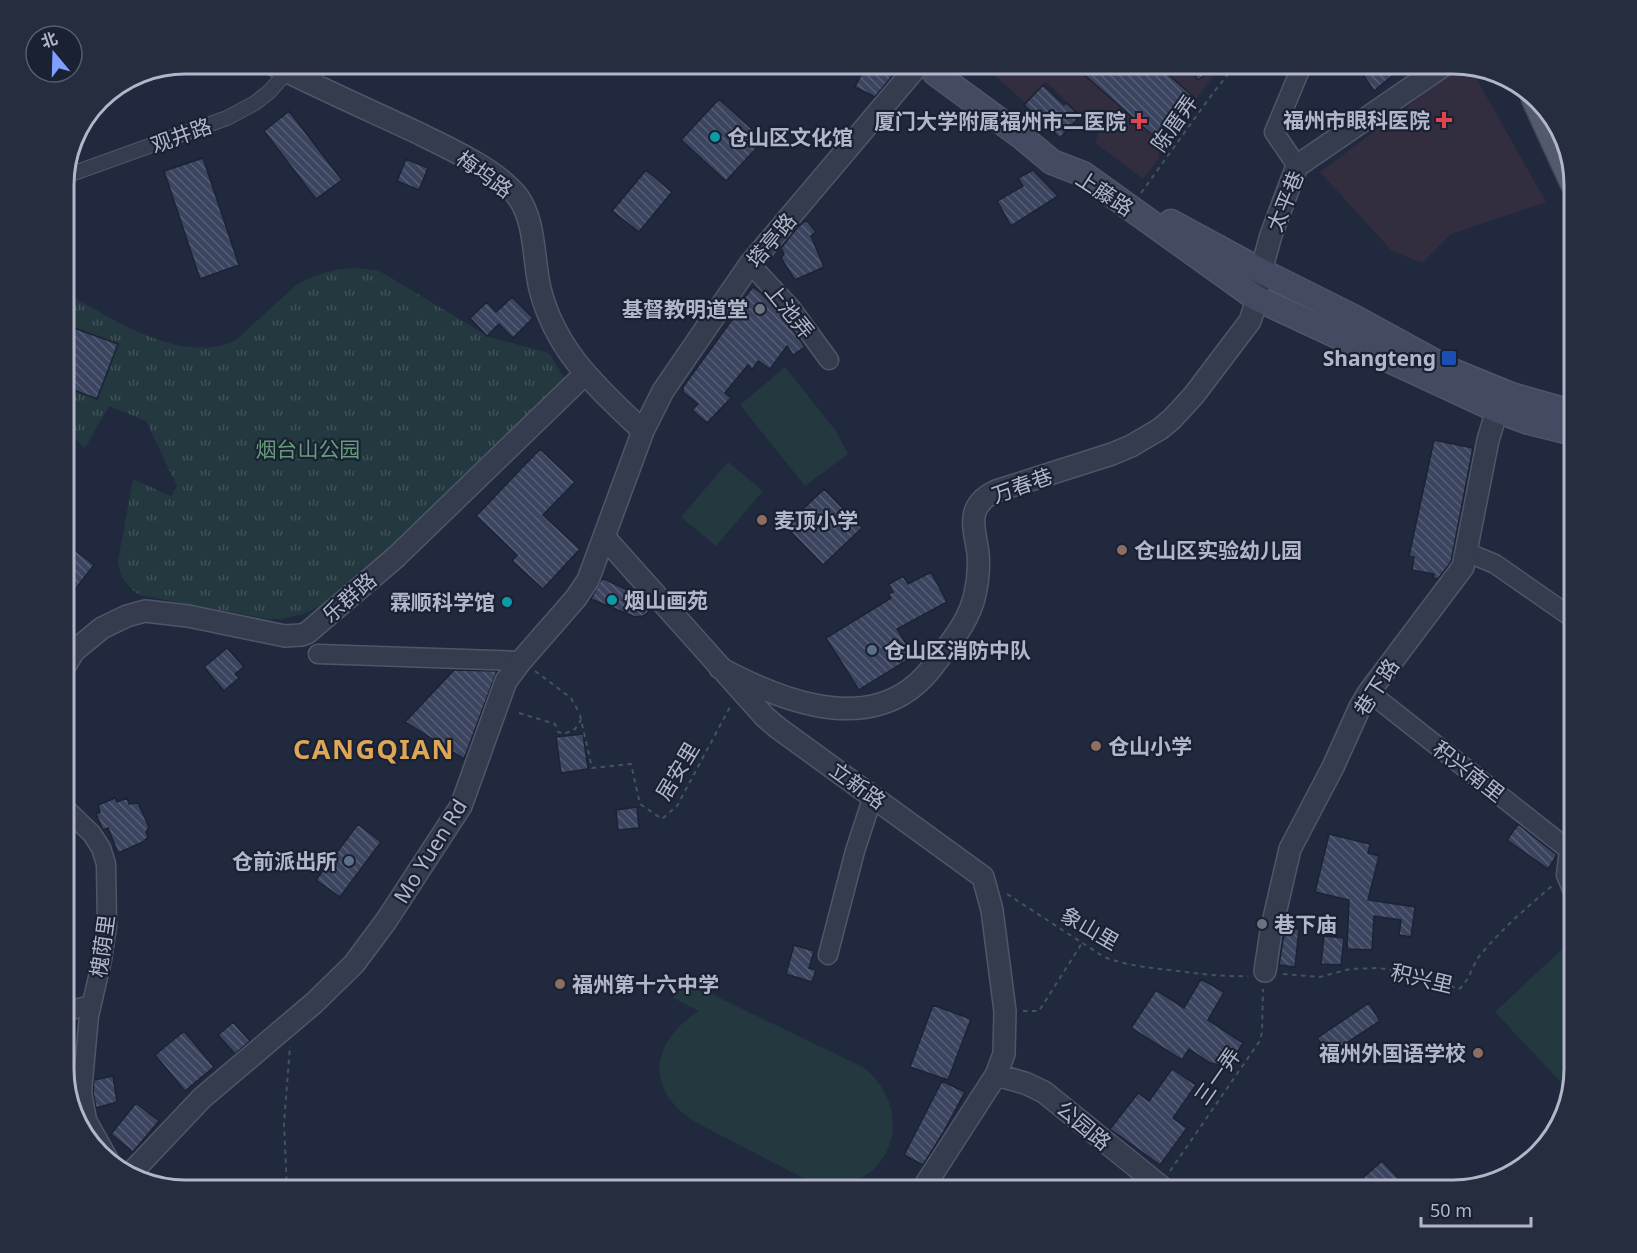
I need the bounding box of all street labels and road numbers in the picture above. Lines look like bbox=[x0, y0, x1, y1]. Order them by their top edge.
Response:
street label: 陈厝弄 bbox=[1144, 89, 1204, 157]
street label: 观井路 bbox=[147, 111, 215, 159]
street label: 梅坞路 bbox=[451, 144, 519, 204]
street label: 上藤路 bbox=[1071, 164, 1139, 222]
street label: 太平巷 bbox=[1260, 167, 1310, 235]
street label: 塔亭路 bbox=[740, 207, 802, 273]
street label: 上池弄 bbox=[759, 278, 821, 344]
street label: 万春巷 bbox=[988, 461, 1056, 509]
street label: 乐群路 bbox=[316, 566, 382, 628]
street label: 巷下路 bbox=[1347, 653, 1405, 721]
street label: 积兴南里 bbox=[1427, 734, 1511, 808]
street label: 居安里 bbox=[649, 737, 705, 805]
street label: 立新路 bbox=[824, 755, 892, 815]
street label: Mo Yuen Rd bbox=[387, 794, 473, 908]
street label: 象山里 bbox=[1056, 900, 1124, 956]
street label: 槐荫里 bbox=[84, 913, 120, 979]
street label: 积兴里 bbox=[1388, 957, 1456, 999]
street label: 三一弄 bbox=[1187, 1042, 1247, 1110]
street label: 公园路 bbox=[1051, 1094, 1117, 1156]

